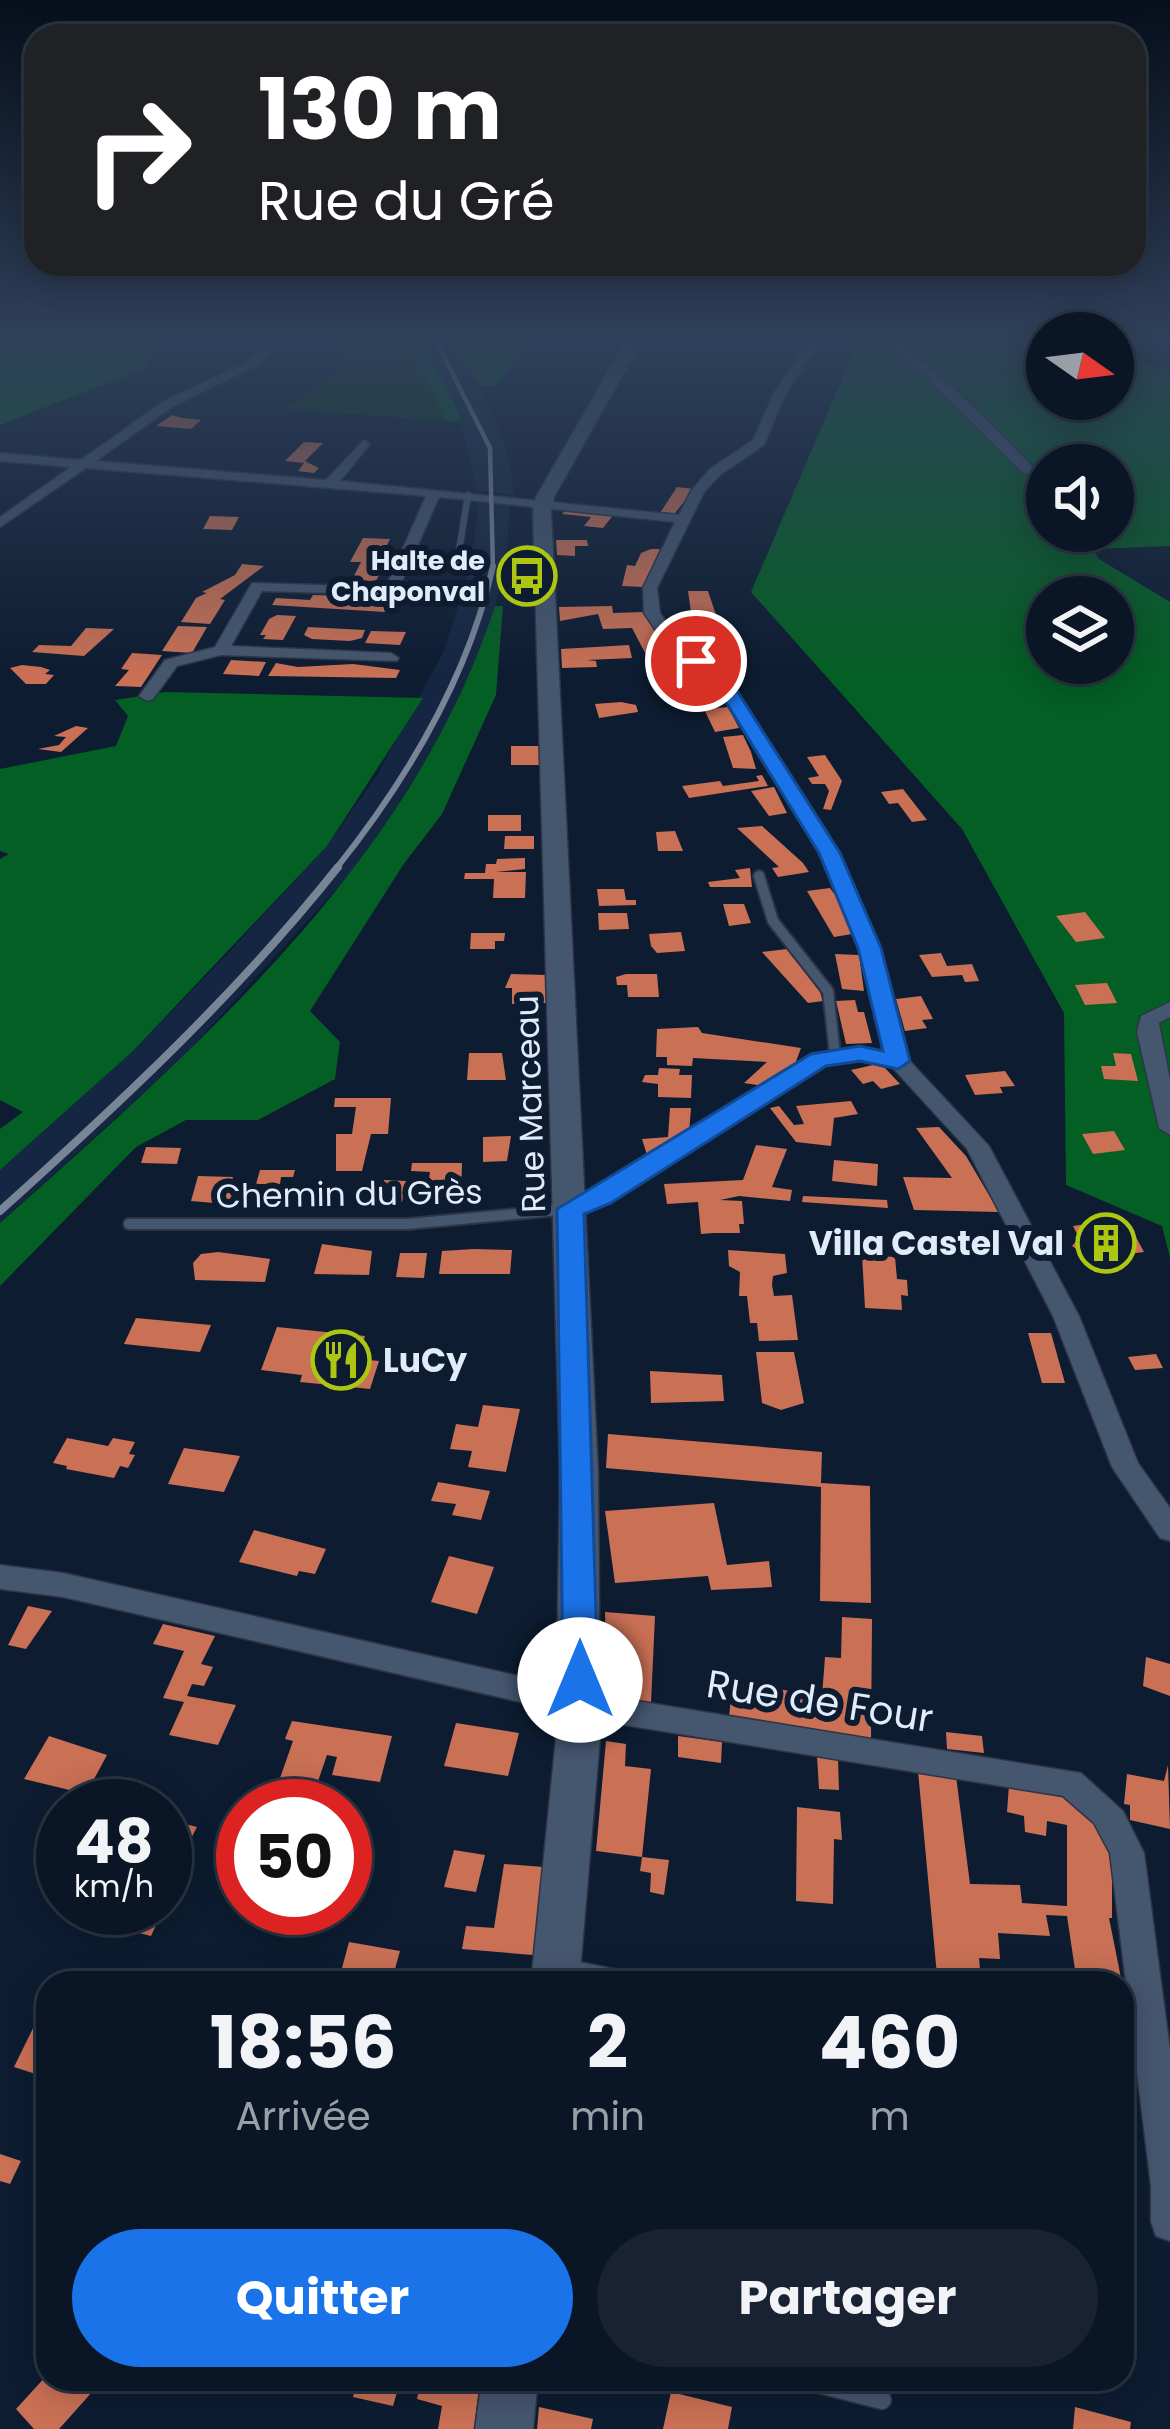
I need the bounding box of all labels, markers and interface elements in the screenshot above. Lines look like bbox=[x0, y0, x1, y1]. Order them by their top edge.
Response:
text: 130 m bbox=[258, 51, 502, 168]
icon: right bbox=[60, 72, 216, 228]
text: Rue du Gré bbox=[258, 163, 554, 239]
north arrow bbox=[1026, 312, 1134, 420]
map controls bbox=[1026, 312, 1134, 684]
button: sound bbox=[1026, 444, 1134, 552]
place label: Halte de Chaponval bbox=[331, 542, 485, 610]
bus stop icon: Halte de Chaponval bbox=[496, 545, 558, 607]
button: layers bbox=[1026, 576, 1134, 684]
pin bbox=[645, 610, 747, 712]
icon: arrive bbox=[663, 628, 729, 694]
street label: Rue Marceau bbox=[503, 995, 557, 1213]
street label: Chemin du Grès bbox=[215, 1168, 483, 1220]
building icon: Villa Castel Val bbox=[1075, 1212, 1137, 1274]
place label: Villa Castel Val bbox=[809, 1220, 1064, 1267]
restaurant icon: LuCy bbox=[310, 1329, 372, 1391]
place label: LuCy bbox=[383, 1337, 467, 1384]
position arrow bbox=[517, 1617, 643, 1743]
street label: Rue de Four bbox=[703, 1656, 937, 1746]
speed limit sign: 50 bbox=[216, 1779, 372, 1935]
text: 48 bbox=[74, 1800, 154, 1884]
text: km/h bbox=[74, 1865, 154, 1908]
text: 18:56 bbox=[210, 1992, 397, 2093]
text: 2 bbox=[587, 1992, 628, 2093]
text: 460 bbox=[819, 1992, 960, 2093]
text: Arrivée bbox=[236, 2089, 371, 2144]
text: min bbox=[570, 2089, 645, 2144]
text: m bbox=[869, 2089, 910, 2144]
button: Quitter bbox=[72, 2229, 573, 2367]
button: Partager bbox=[597, 2229, 1098, 2367]

